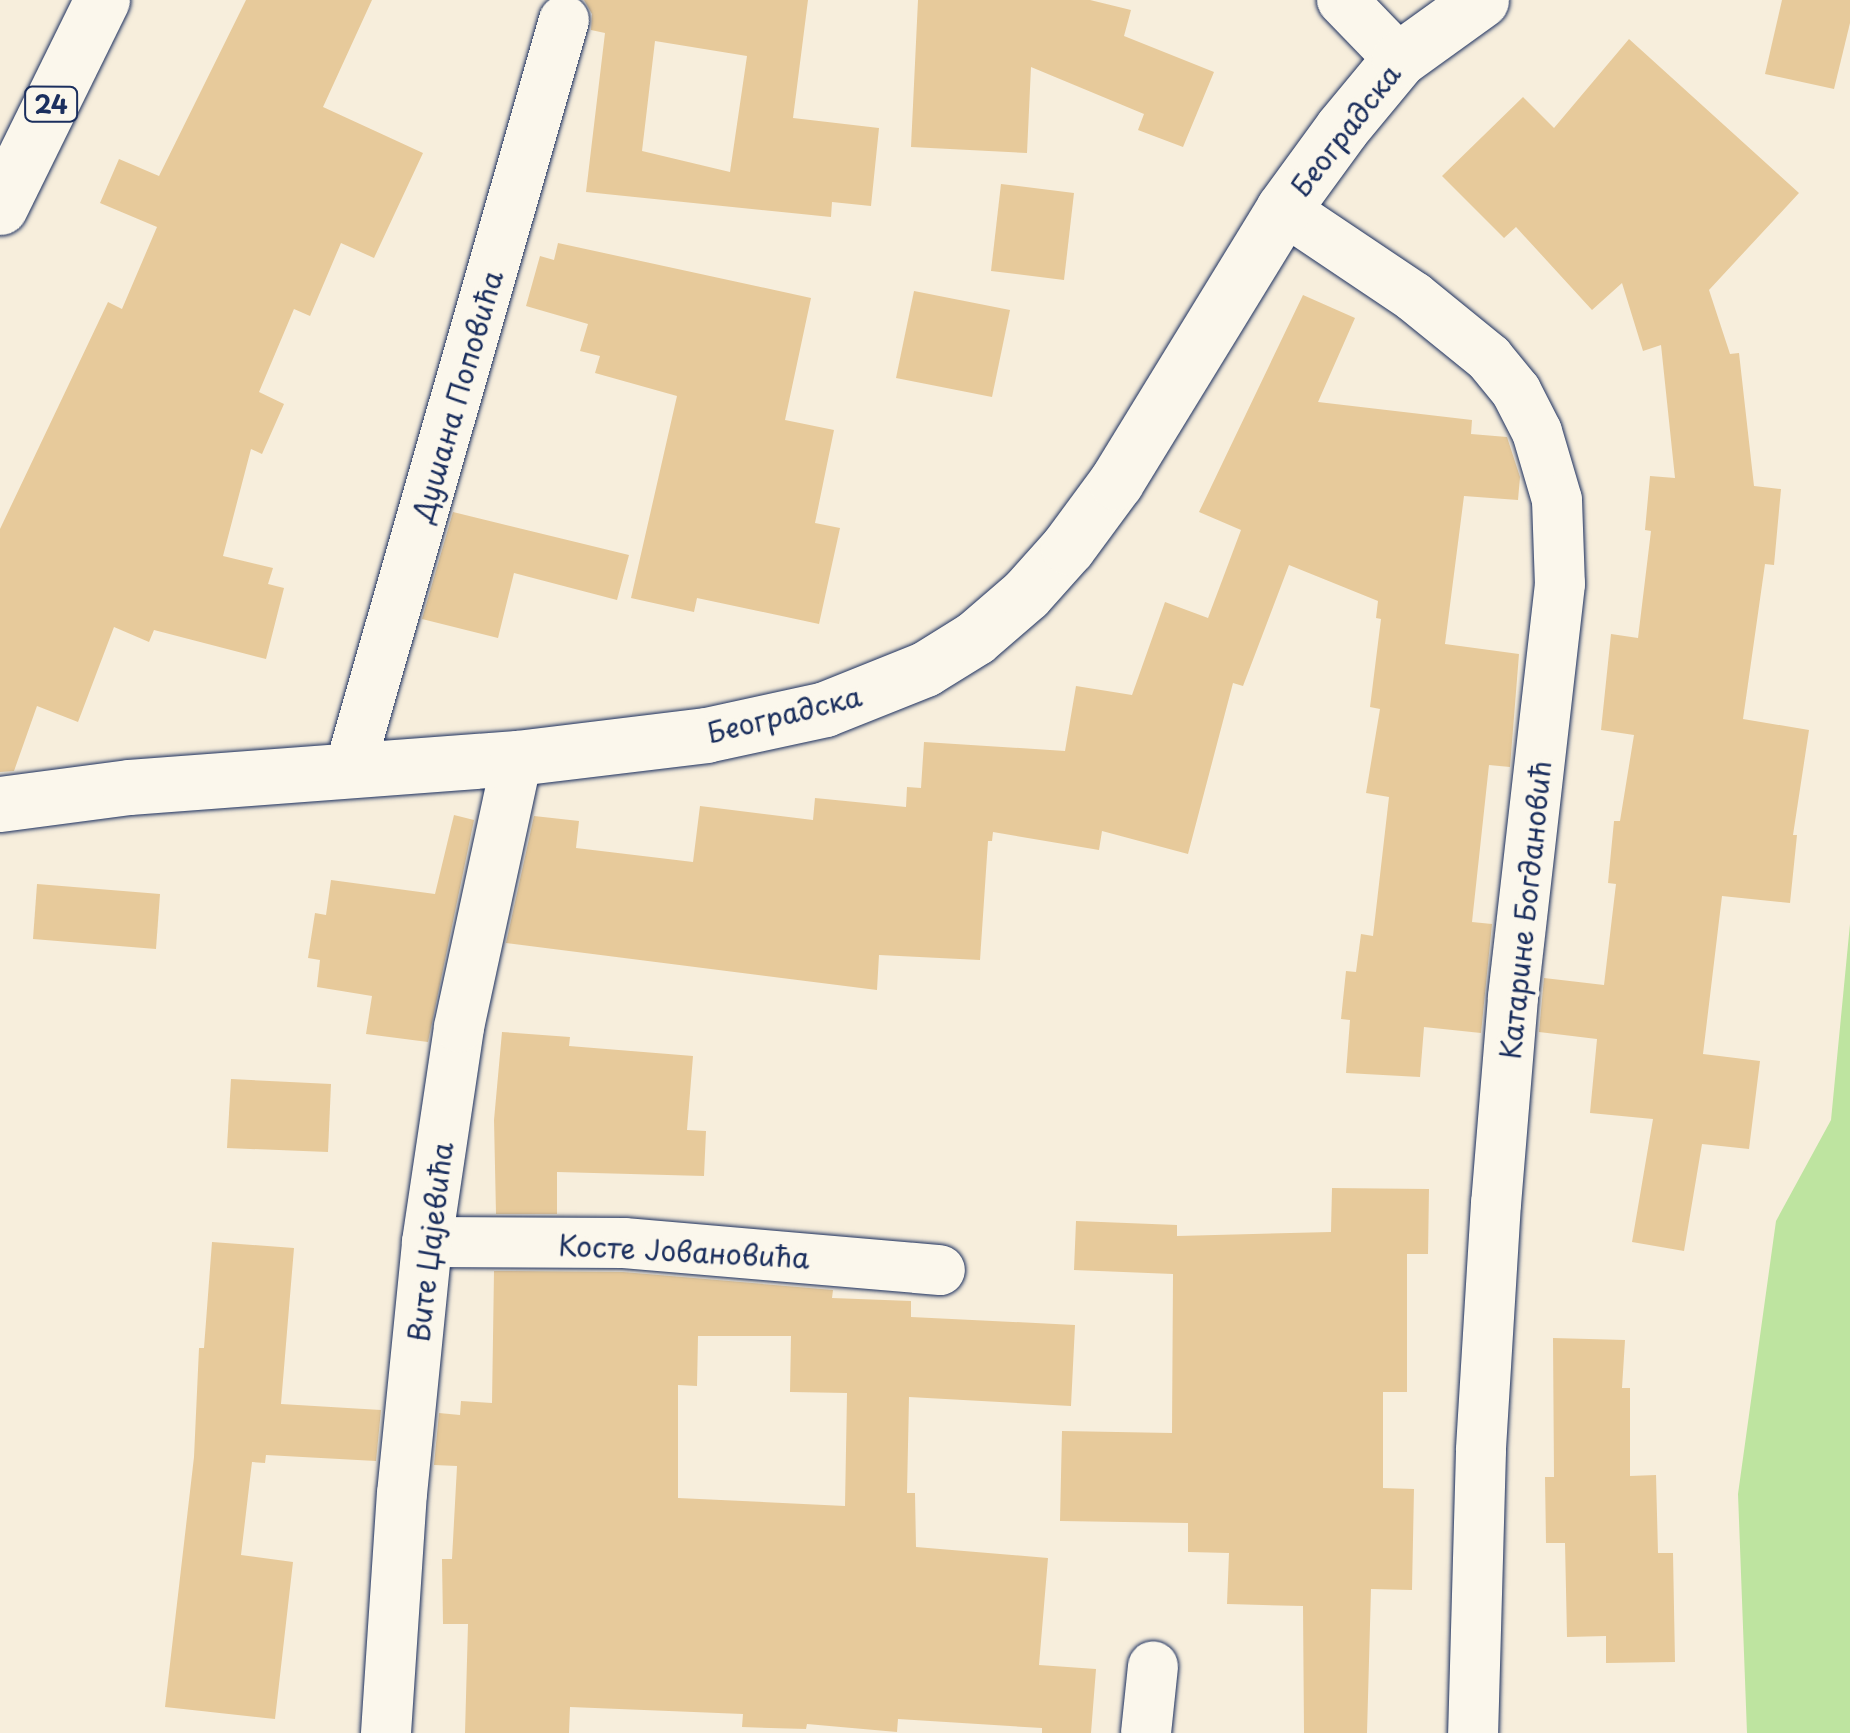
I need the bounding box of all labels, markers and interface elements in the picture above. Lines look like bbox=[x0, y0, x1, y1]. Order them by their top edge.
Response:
street label: Београдска bbox=[1283, 57, 1407, 203]
road number: 24 bbox=[23, 84, 78, 124]
street label: Душана Поповића bbox=[405, 266, 509, 526]
street label: Београдска bbox=[703, 678, 865, 750]
street label: Катарине Богдановић bbox=[1493, 758, 1557, 1062]
street label: Вите Џајевића bbox=[401, 1140, 459, 1344]
street label: Косте Јовановића bbox=[558, 1228, 810, 1274]

